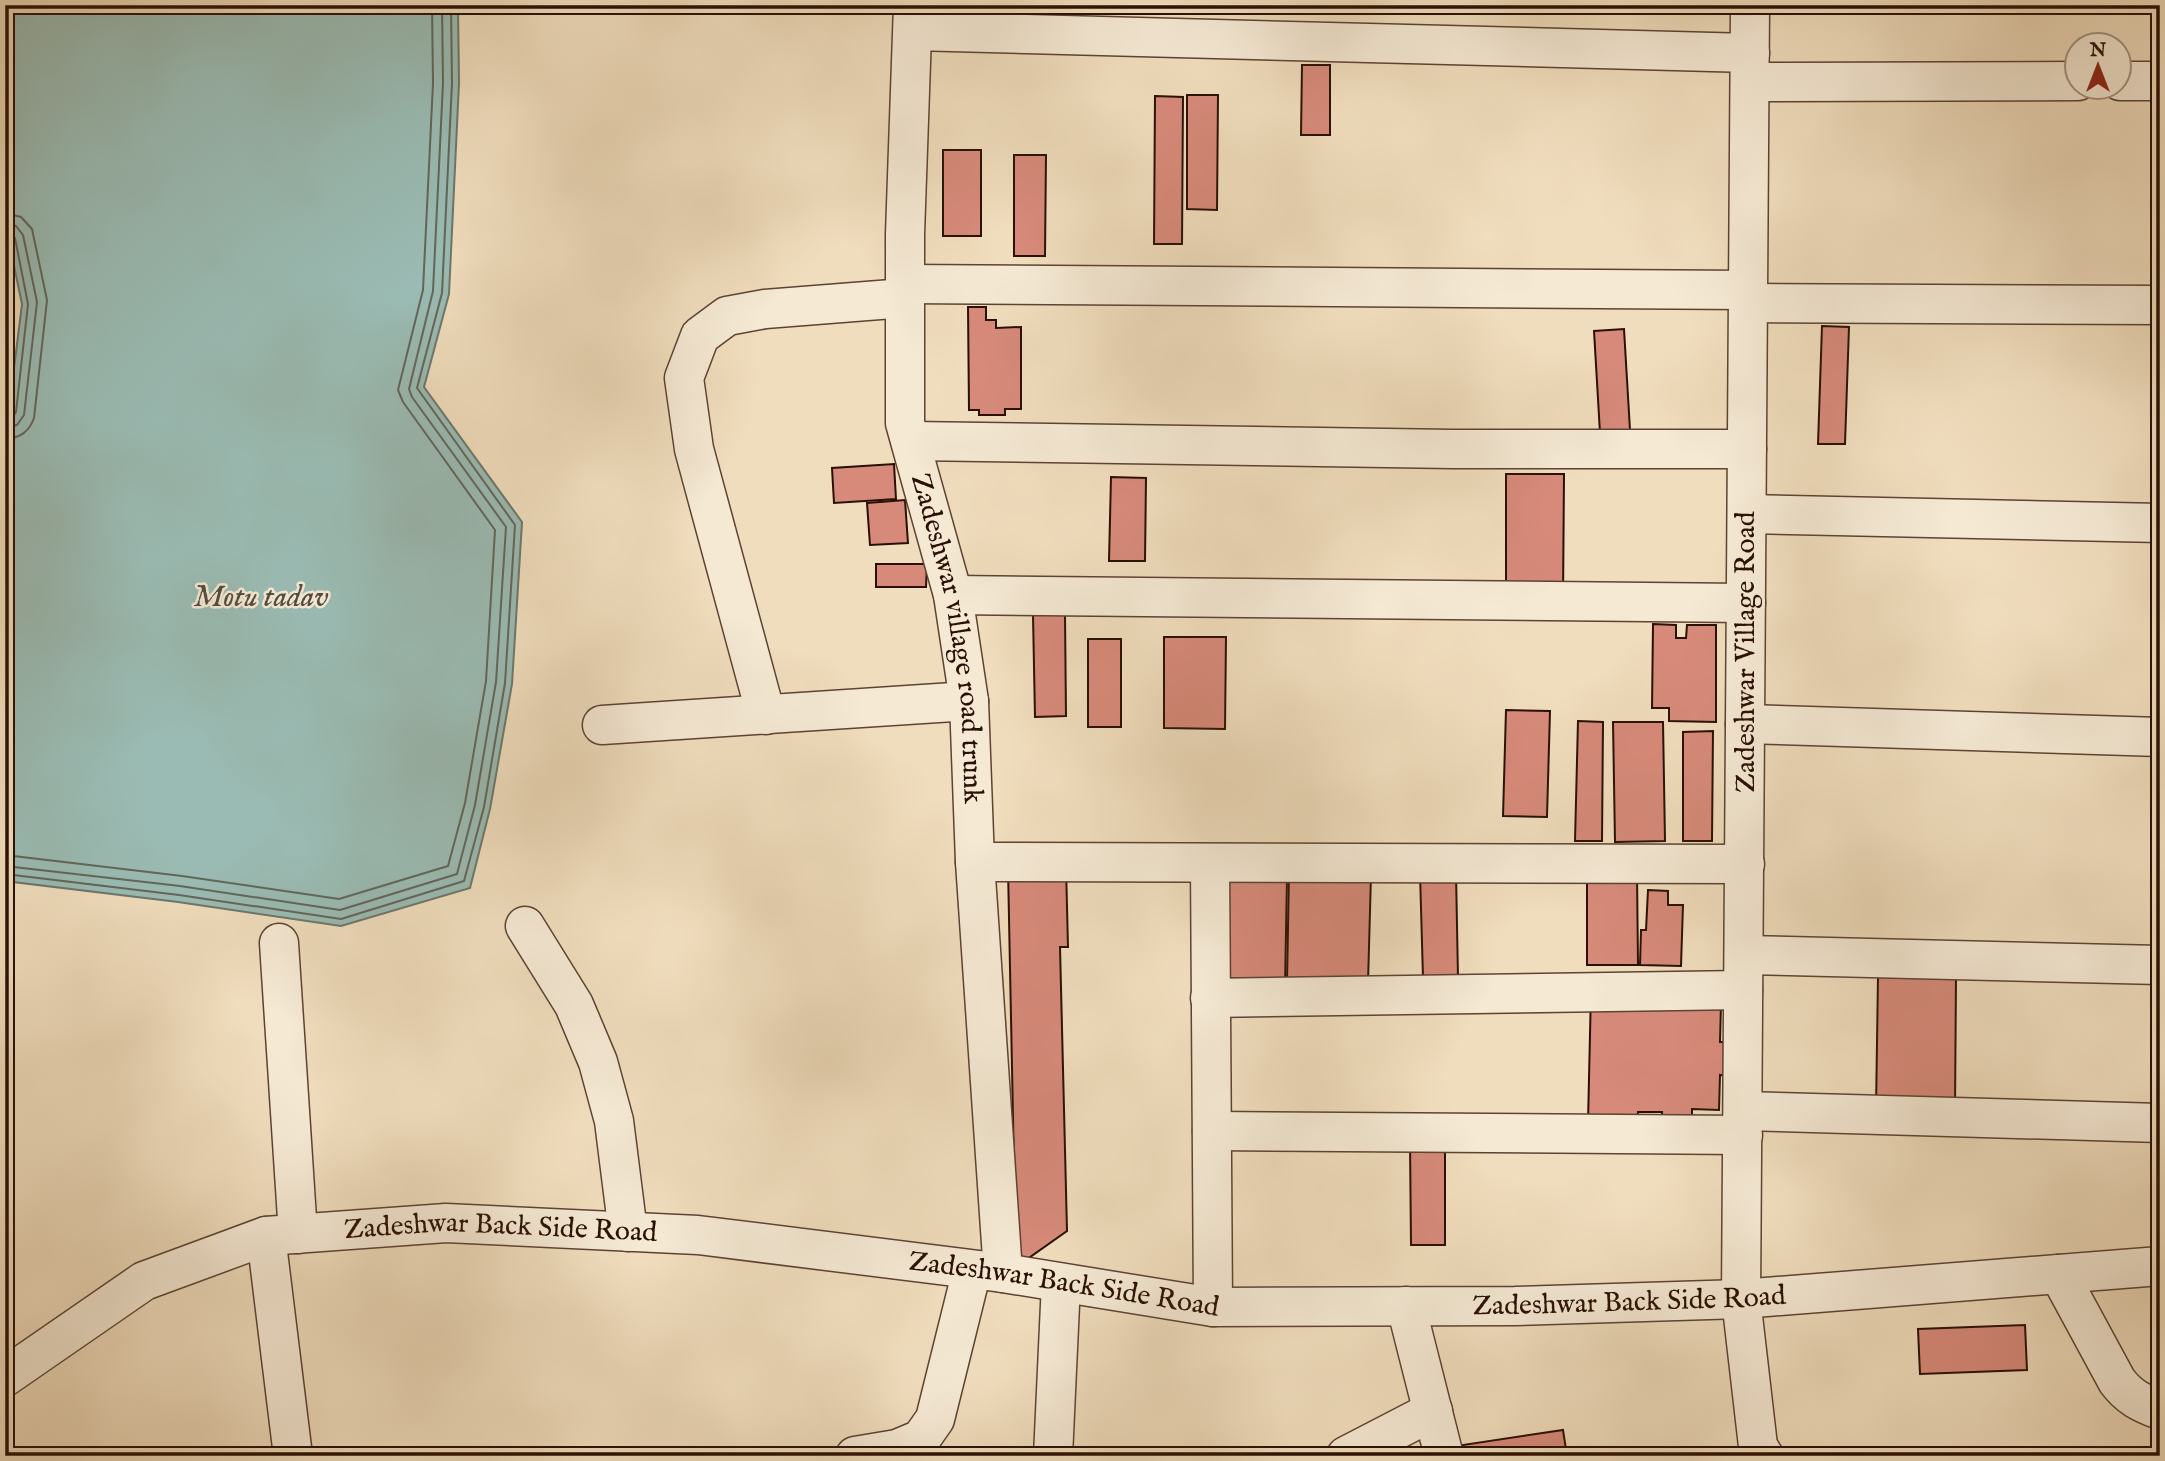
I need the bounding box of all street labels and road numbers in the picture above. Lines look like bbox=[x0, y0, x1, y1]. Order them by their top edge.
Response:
street label: Zadeshwar village road trunk bbox=[902, 470, 990, 805]
street label: Zadeshwar Village Road bbox=[1729, 511, 1764, 793]
street label: Zadeshwar Back Side Road bbox=[343, 1205, 658, 1251]
street label: Zadeshwar Back Side Road bbox=[907, 1244, 1222, 1325]
street label: Zadeshwar Back Side Road bbox=[1472, 1278, 1787, 1324]

